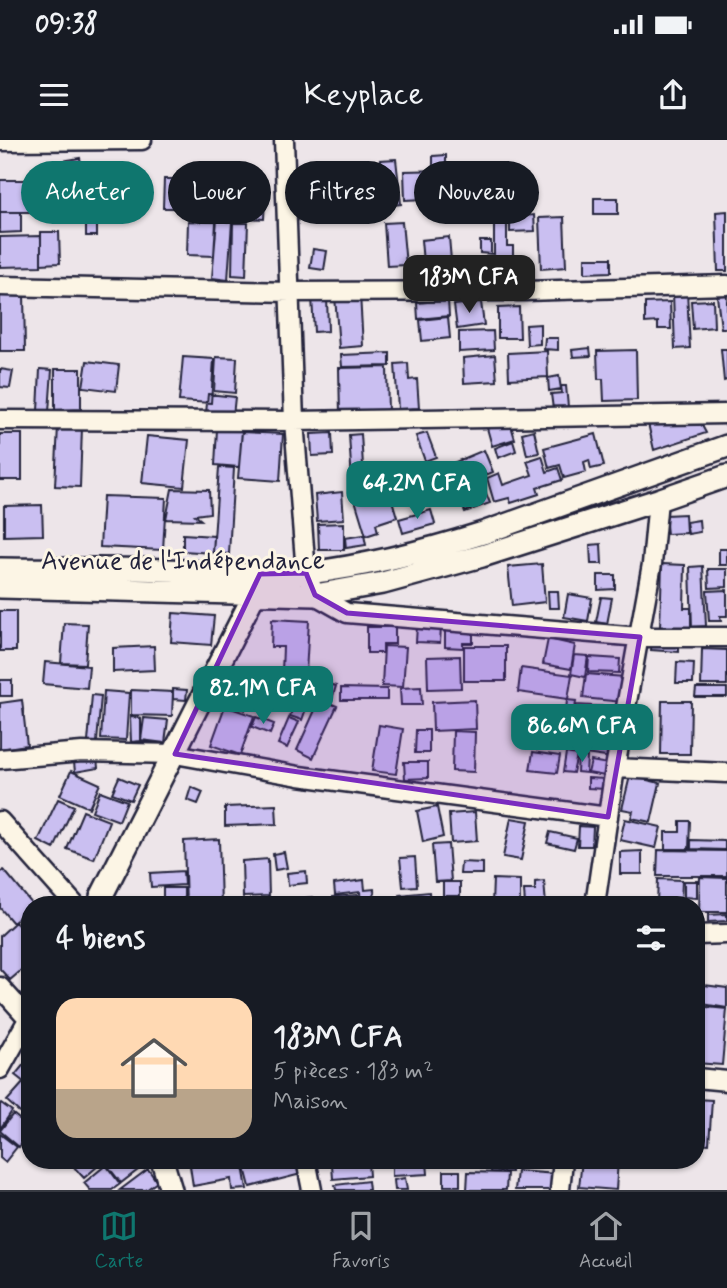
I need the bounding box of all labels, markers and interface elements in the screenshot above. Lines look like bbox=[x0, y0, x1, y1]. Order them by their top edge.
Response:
text: 09:38 bbox=[35, 8, 98, 42]
text: Keyplace bbox=[303, 74, 424, 116]
icon: menu bbox=[35, 76, 73, 114]
icon: share bbox=[654, 76, 692, 114]
chip: Acheter bbox=[21, 161, 154, 224]
chip: Louer bbox=[168, 161, 271, 224]
chip: Filtres bbox=[285, 161, 400, 224]
chip: Nouveau bbox=[414, 161, 539, 224]
pin: 183M CFA bbox=[397, 256, 541, 315]
text: 183M CFA bbox=[419, 263, 519, 293]
pin: 64.2M CFA bbox=[337, 462, 497, 521]
text: 64.2M CFA bbox=[362, 469, 472, 499]
street label: Avenue de l'Indépendance bbox=[41, 545, 325, 579]
pin: 82.1M CFA bbox=[183, 666, 343, 726]
text: 82.1M CFA bbox=[209, 674, 317, 704]
pin: 86.6M CFA bbox=[502, 704, 662, 764]
text: 86.6M CFA bbox=[527, 712, 637, 742]
text: 4 biens bbox=[56, 919, 145, 958]
icon: filters bbox=[632, 919, 670, 957]
text: 183M CFA bbox=[273, 1018, 403, 1057]
icon: home bbox=[112, 1026, 196, 1110]
text: 5 pièces · 183 m² bbox=[273, 1057, 433, 1087]
text: Maison bbox=[273, 1087, 348, 1117]
tab: Carte bbox=[95, 1207, 143, 1274]
tab: Favoris bbox=[332, 1207, 390, 1274]
tab: Accueil bbox=[579, 1207, 632, 1274]

